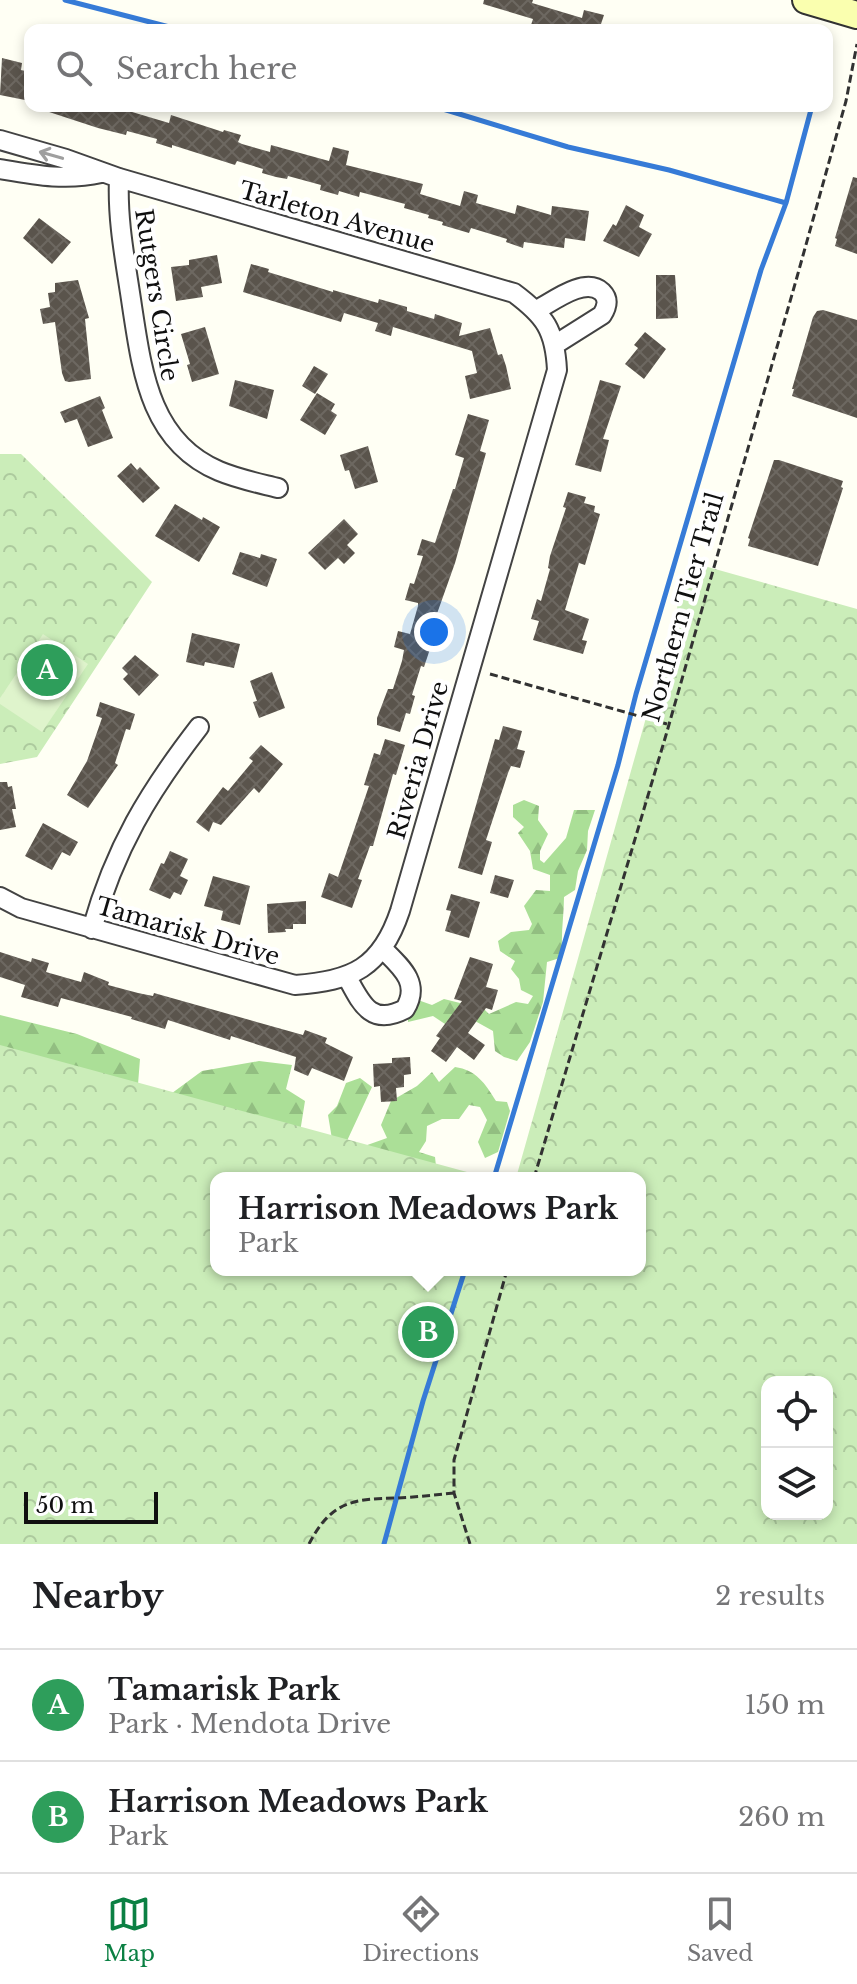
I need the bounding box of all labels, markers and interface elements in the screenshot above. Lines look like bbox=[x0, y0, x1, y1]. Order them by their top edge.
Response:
search box bbox=[24, 24, 833, 112]
icon: search bbox=[52, 46, 96, 90]
text: Search here bbox=[116, 50, 297, 87]
one-way arrow bbox=[38, 146, 64, 161]
street label: Tarleton Avenue bbox=[236, 175, 438, 259]
street label: Rutgers Circle bbox=[129, 207, 185, 383]
street label: Northern Tier Trail bbox=[636, 489, 730, 725]
your location bbox=[414, 612, 454, 652]
pin: A bbox=[21, 640, 73, 700]
street label: Riveria Drive bbox=[382, 678, 454, 842]
street label: Tamarisk Drive bbox=[93, 891, 283, 971]
popup bbox=[210, 1172, 646, 1276]
text: Harrison Meadows Park bbox=[238, 1190, 618, 1227]
text: Park bbox=[238, 1227, 298, 1259]
pin: B bbox=[402, 1302, 454, 1362]
map controls bbox=[761, 1376, 833, 1520]
button: locate bbox=[761, 1376, 833, 1448]
button: layers bbox=[761, 1448, 833, 1520]
scale bar bbox=[24, 1488, 158, 1524]
text: 50 m bbox=[36, 1492, 94, 1519]
text: Nearby bbox=[32, 1575, 164, 1617]
text: 2 results bbox=[715, 1580, 825, 1612]
text: Tamarisk Park bbox=[108, 1671, 340, 1708]
text: A bbox=[47, 1689, 69, 1721]
text: 150 m bbox=[745, 1689, 825, 1721]
text: Park · Mendota Drive bbox=[108, 1708, 391, 1740]
text: Harrison Meadows Park bbox=[108, 1783, 488, 1820]
text: B bbox=[48, 1801, 68, 1833]
text: 260 m bbox=[738, 1801, 825, 1833]
text: Park bbox=[108, 1820, 168, 1852]
tab: Map bbox=[104, 1892, 155, 1967]
tab: Directions bbox=[362, 1892, 479, 1967]
tab: Saved bbox=[687, 1892, 753, 1967]

